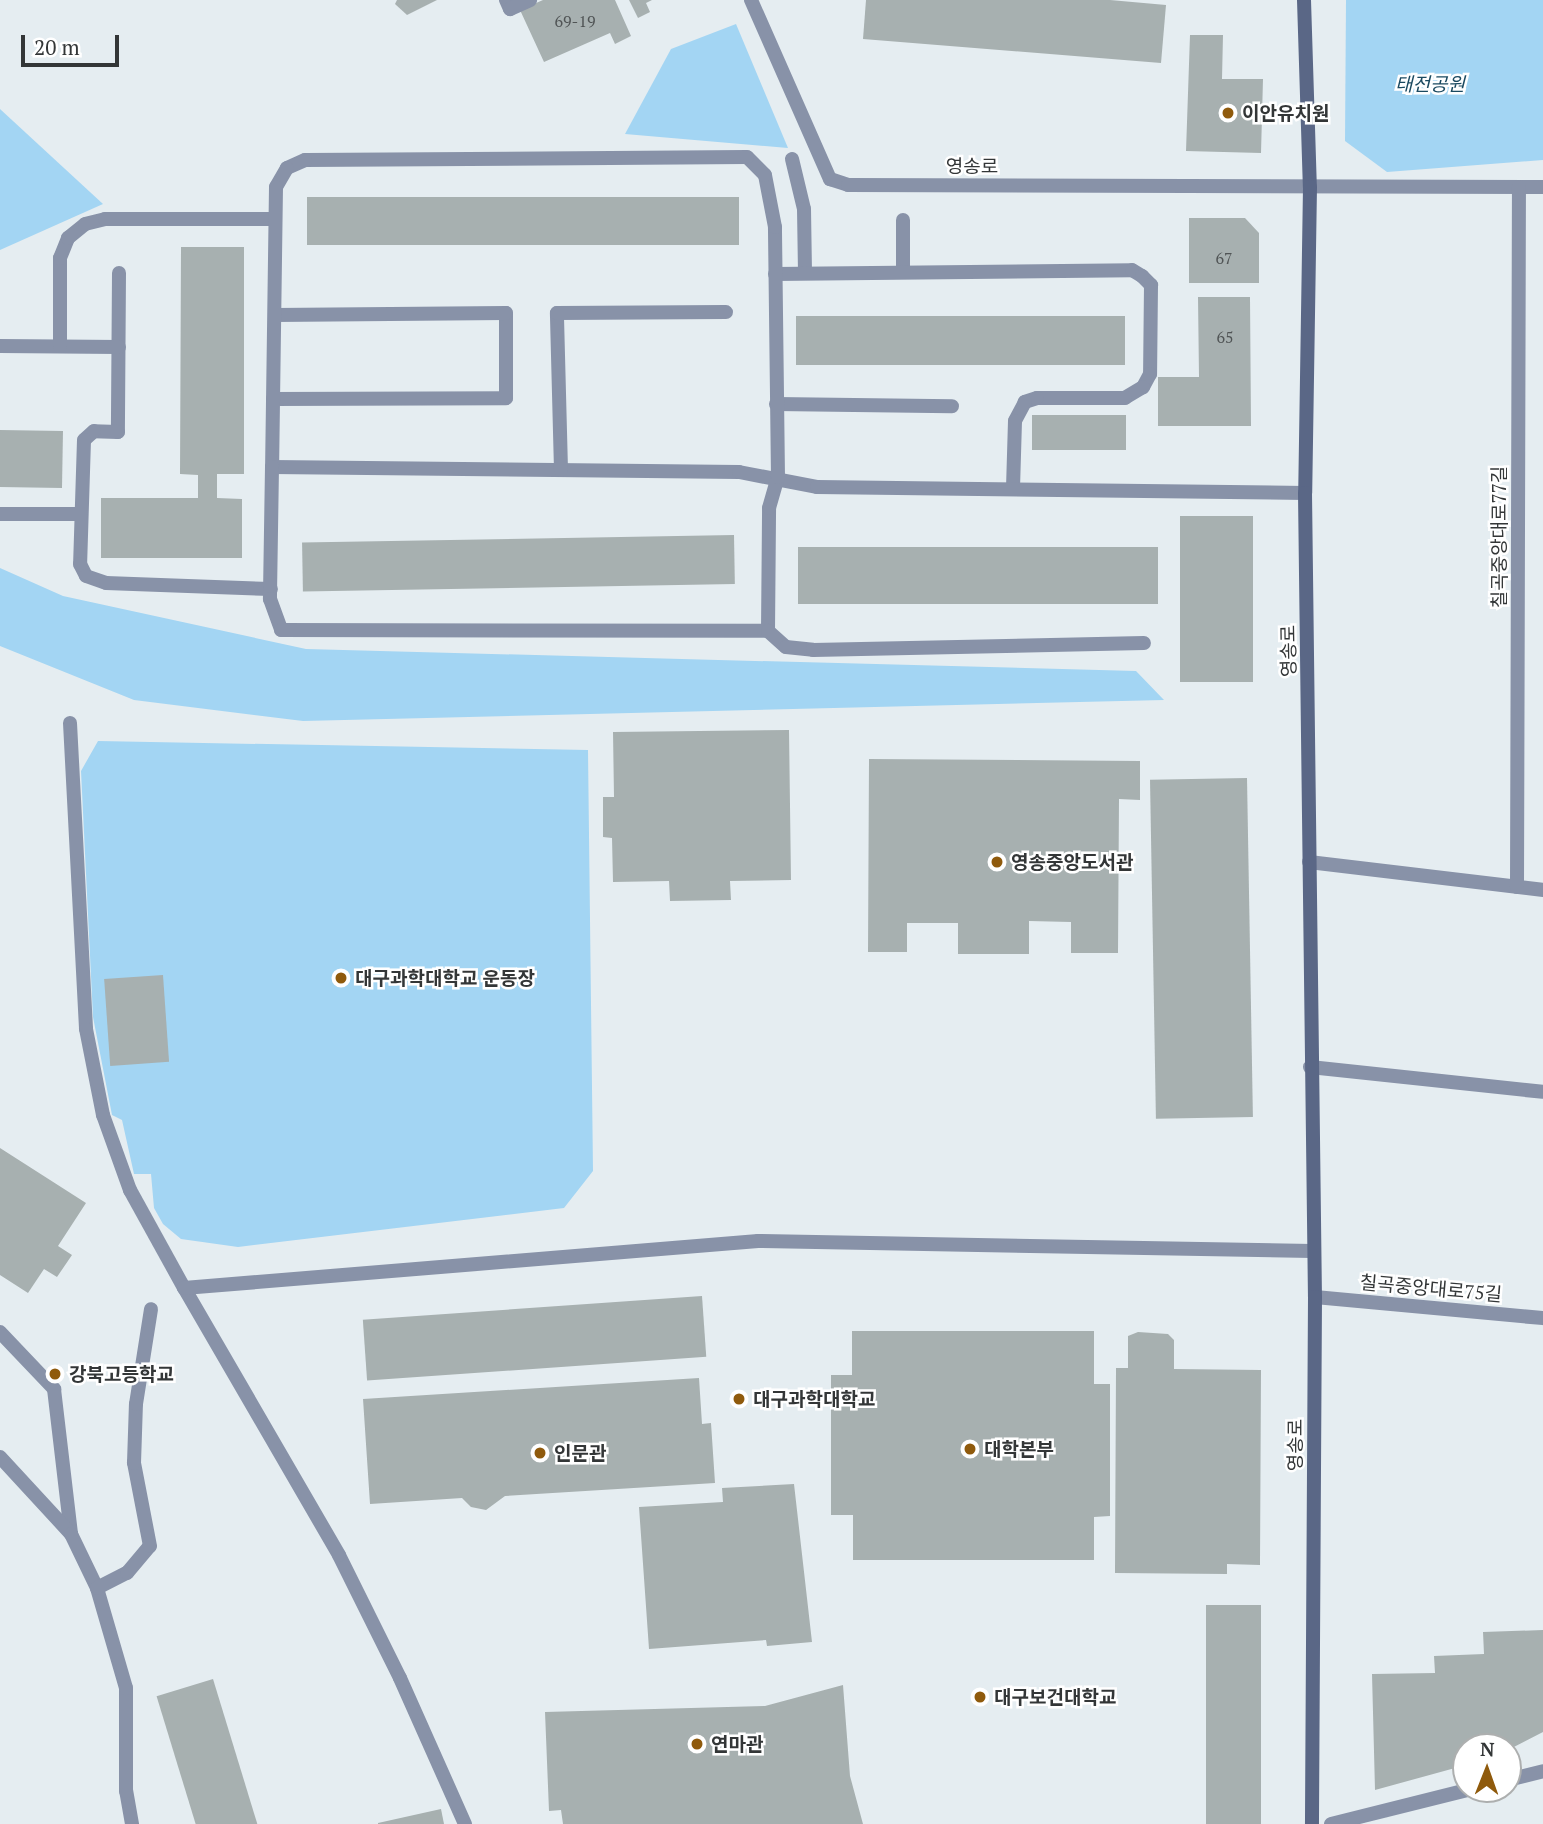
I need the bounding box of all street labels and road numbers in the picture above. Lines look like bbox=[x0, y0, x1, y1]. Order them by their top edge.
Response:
street label: 영송로 bbox=[946, 155, 998, 177]
street label: 칠곡중앙대로77길 bbox=[1488, 466, 1510, 608]
street label: 영송로 bbox=[1276, 625, 1300, 677]
street label: 칠곡중앙대로75길 bbox=[1359, 1270, 1503, 1306]
street label: 영송로 bbox=[1284, 1419, 1306, 1471]

